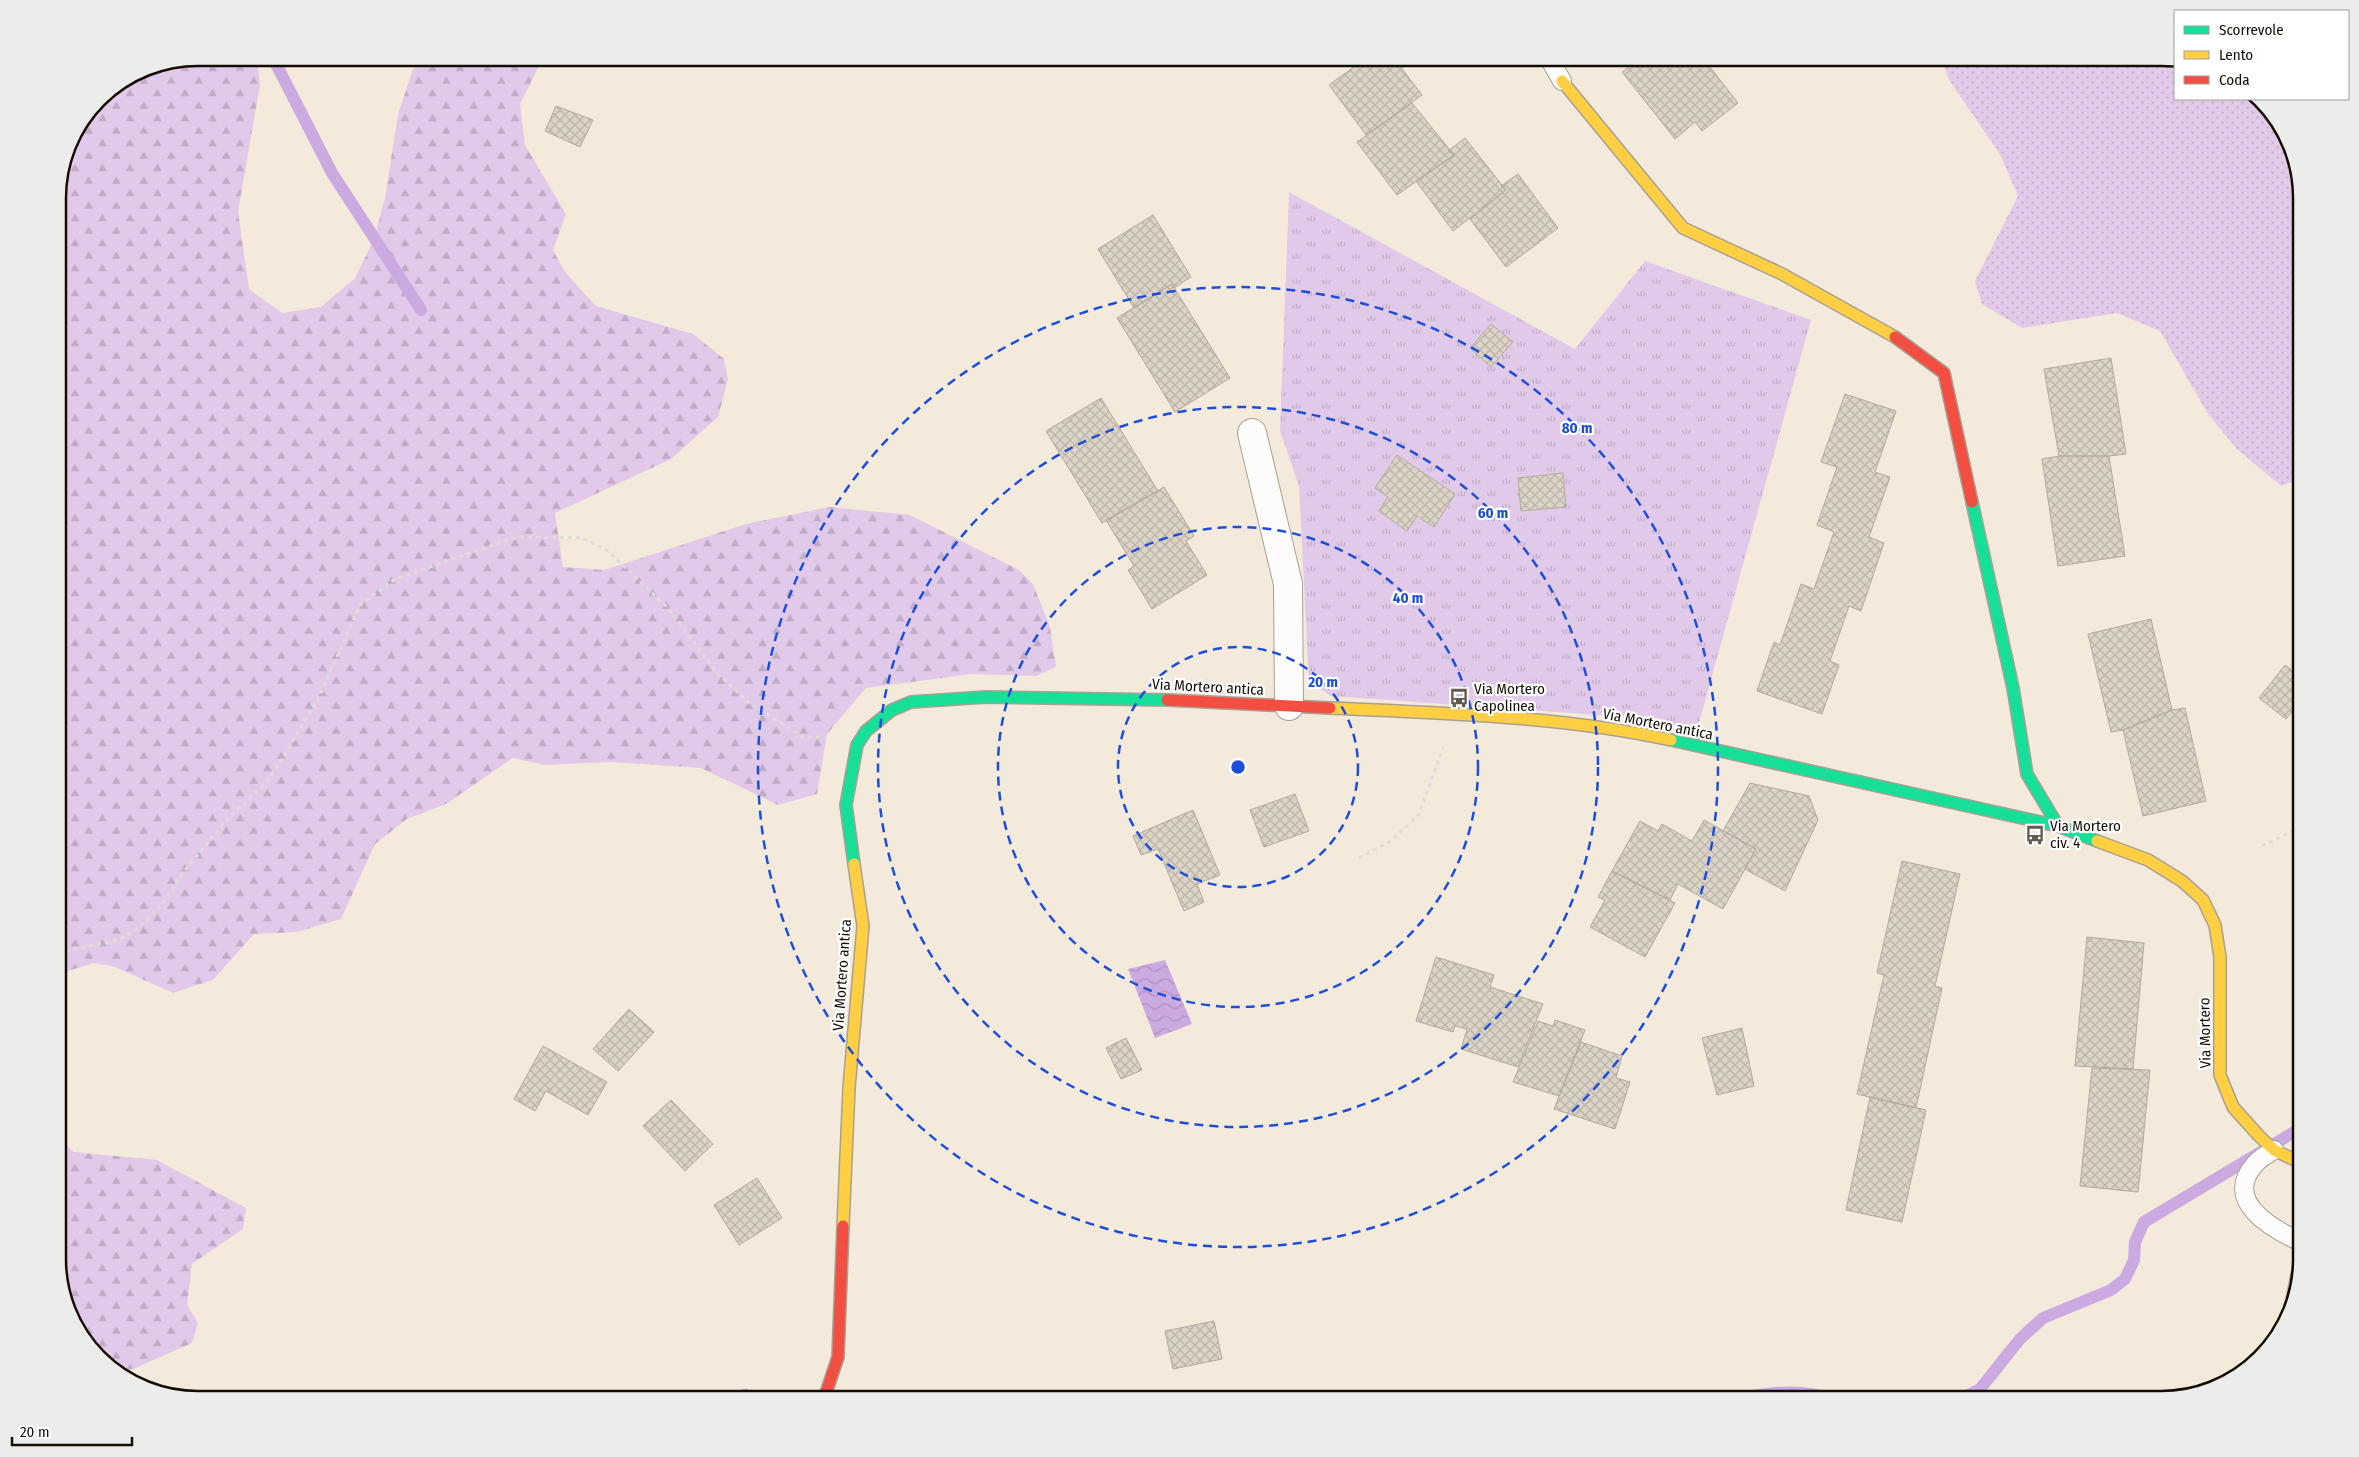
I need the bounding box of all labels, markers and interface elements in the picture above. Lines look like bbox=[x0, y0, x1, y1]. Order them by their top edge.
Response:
legend bbox=[2174, 10, 2349, 100]
text: Scorrevole bbox=[2219, 21, 2284, 39]
text: Lento bbox=[2219, 46, 2253, 64]
text: Coda bbox=[2219, 71, 2250, 89]
text: 80 m bbox=[1562, 419, 1592, 437]
text: 60 m bbox=[1478, 504, 1508, 522]
text: 40 m bbox=[1393, 589, 1423, 607]
text: 20 m bbox=[1307, 673, 1338, 691]
street label: Via Mortero antica bbox=[1152, 675, 1264, 699]
place label: Via Mortero Capolinea bbox=[1474, 680, 1545, 715]
bus stop icon: Via Mortero Capolinea bbox=[1448, 687, 1470, 709]
street label: Via Mortero antica bbox=[1601, 704, 1715, 744]
centre of rings bbox=[1229, 758, 1247, 776]
place label: Via Mortero civ. 4 bbox=[2050, 817, 2121, 852]
bus stop icon: Via Mortero civ. 4 bbox=[2024, 824, 2046, 846]
street label: Via Mortero antica bbox=[829, 919, 855, 1031]
street label: Via Mortero bbox=[2195, 997, 2215, 1069]
scale bar bbox=[12, 1414, 132, 1446]
text: 20 m bbox=[20, 1423, 50, 1441]

